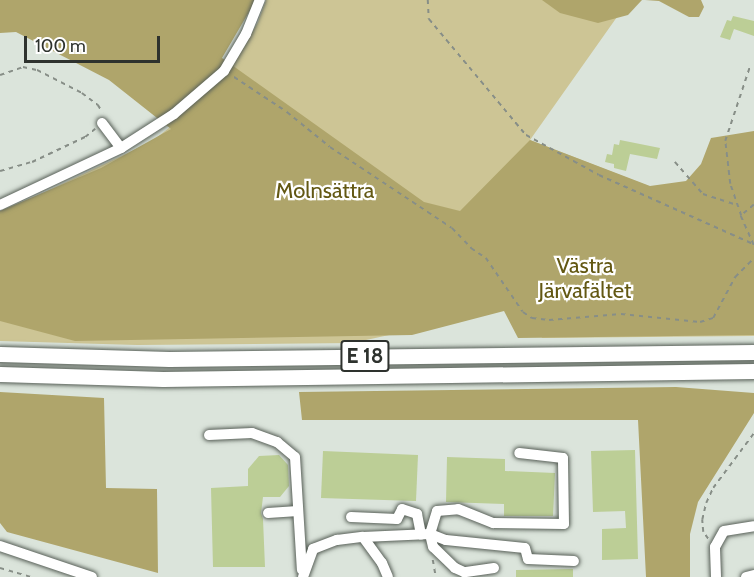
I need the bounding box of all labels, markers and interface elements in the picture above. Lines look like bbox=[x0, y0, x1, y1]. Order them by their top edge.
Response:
scale bar bbox=[27, 24, 164, 62]
text: 100 m bbox=[35, 35, 86, 57]
park label: Molnsättra bbox=[276, 178, 374, 204]
park label: Västra Järvafältet bbox=[539, 252, 631, 304]
road number: E 18 bbox=[340, 338, 391, 374]

